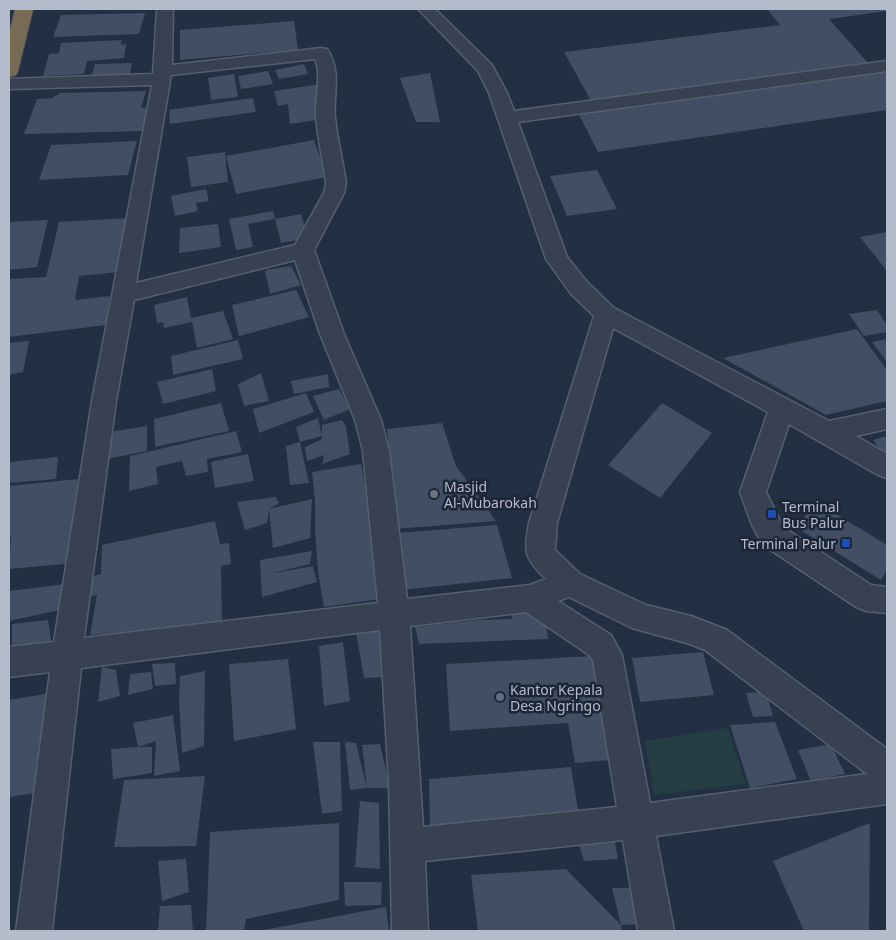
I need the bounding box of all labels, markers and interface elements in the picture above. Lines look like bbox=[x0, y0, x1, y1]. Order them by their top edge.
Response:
place label: Masjid Al-Mubarokah bbox=[444, 477, 537, 512]
marker: Masjid Al-Mubarokah bbox=[428, 488, 440, 500]
place label: Terminal Bus Palur bbox=[782, 497, 845, 532]
marker: Terminal Bus Palur bbox=[766, 508, 778, 520]
place label: Terminal Palur bbox=[741, 534, 836, 553]
marker: Terminal Palur bbox=[840, 537, 852, 549]
place label: Kantor Kepala Desa Ngringo bbox=[510, 680, 603, 715]
marker: Kantor Kepala Desa Ngringo bbox=[494, 691, 506, 703]

